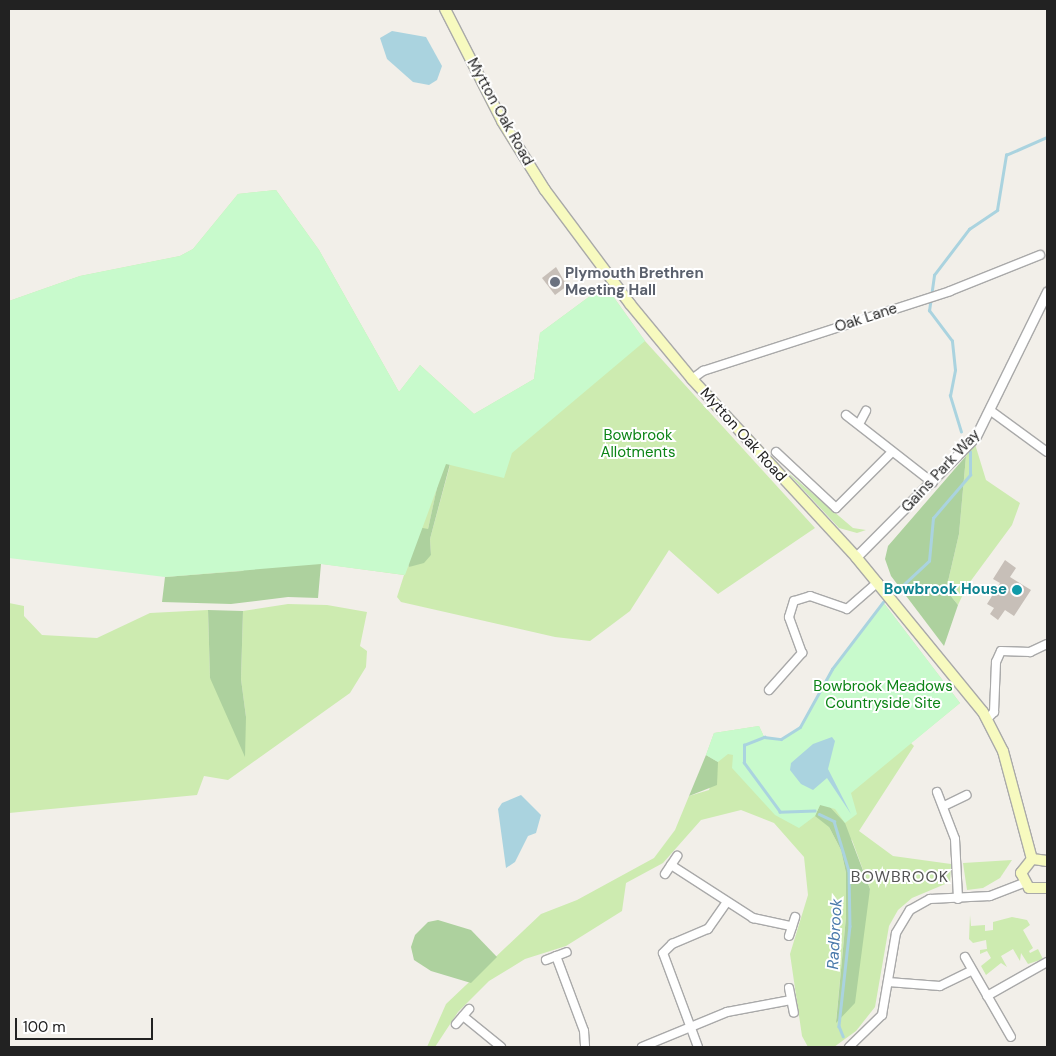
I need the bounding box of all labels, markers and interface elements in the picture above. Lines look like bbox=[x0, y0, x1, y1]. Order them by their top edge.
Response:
street label: Mytton Oak Road bbox=[463, 55, 537, 169]
place label: Plymouth Brethren Meeting Hall bbox=[565, 264, 704, 299]
marker: Plymouth Brethren Meeting Hall bbox=[549, 276, 561, 288]
street label: Oak Lane bbox=[833, 299, 899, 337]
street label: Mytton Oak Road bbox=[696, 384, 790, 486]
park label: Bowbrook Allotments bbox=[600, 426, 676, 461]
street label: Gains Park Way bbox=[898, 426, 984, 516]
place label: Bowbrook House bbox=[884, 581, 1007, 599]
marker: Bowbrook House bbox=[1011, 584, 1023, 596]
park label: Bowbrook Meadows Countryside Site bbox=[813, 677, 953, 712]
district label: BOWBROOK bbox=[850, 867, 950, 887]
water label: Radbrook bbox=[824, 898, 846, 970]
scale bar bbox=[18, 1008, 155, 1040]
text: 100 m bbox=[23, 1017, 66, 1037]

